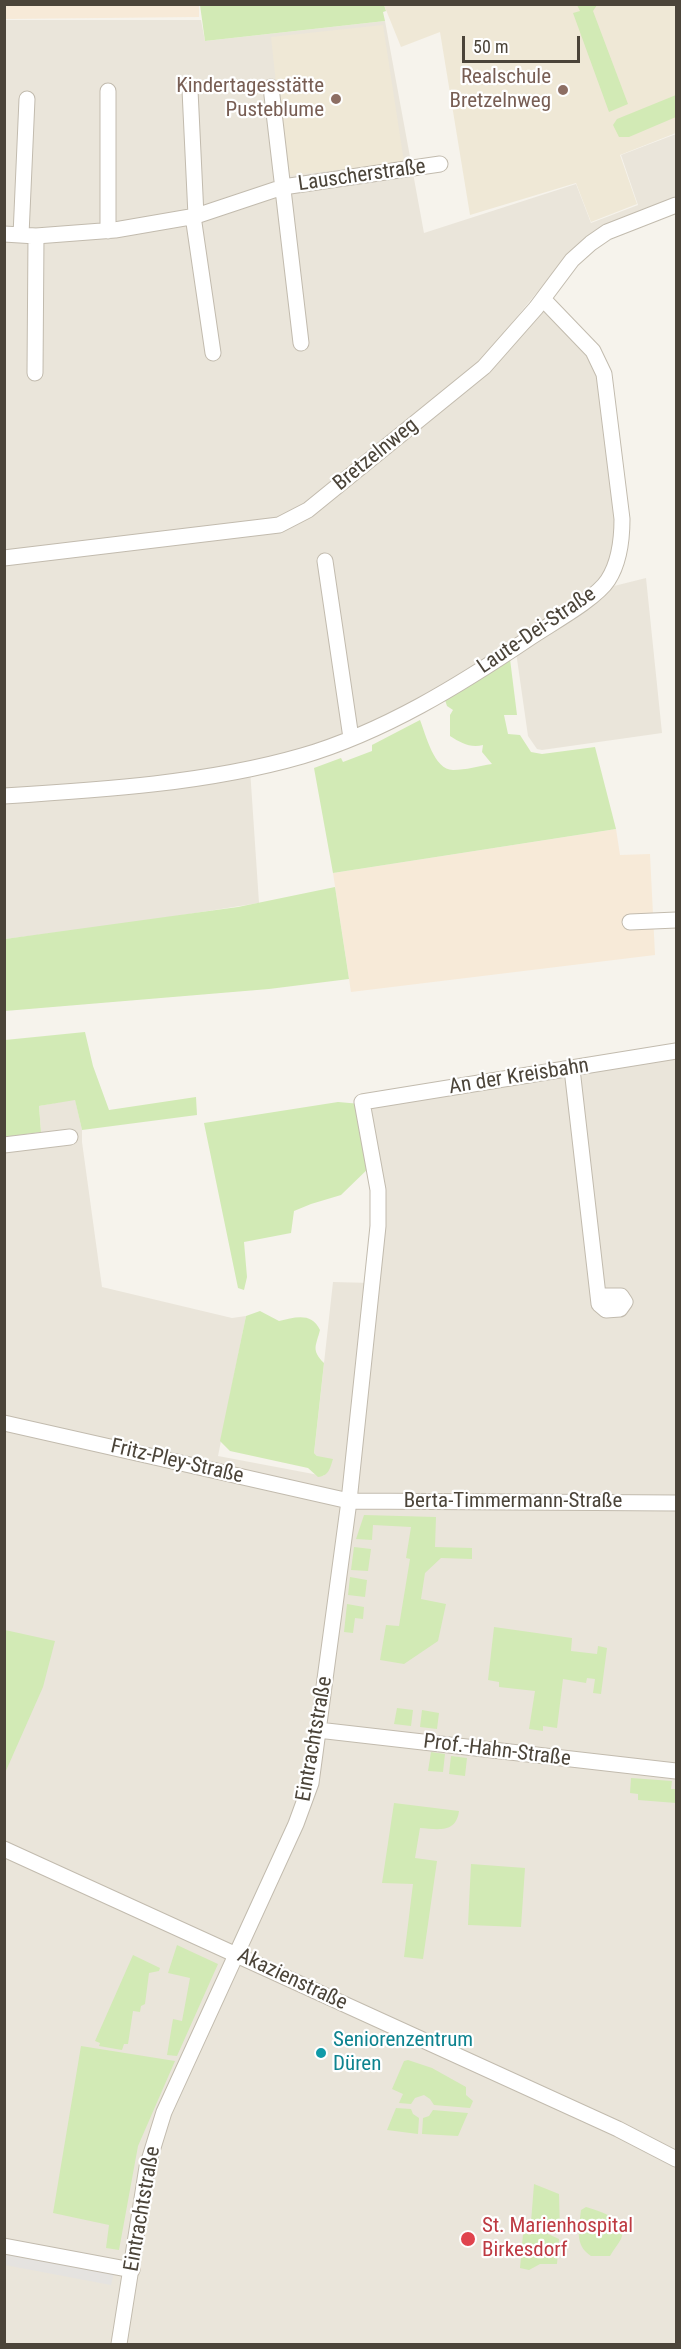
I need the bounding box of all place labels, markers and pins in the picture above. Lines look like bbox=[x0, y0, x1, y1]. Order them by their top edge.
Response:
place label: Realschule Bretzelnweg bbox=[450, 65, 551, 115]
place label: Kindertagesstätte Pusteblume bbox=[176, 74, 324, 124]
marker: Realschule Bretzelnweg bbox=[556, 83, 570, 97]
marker: Kindertagesstätte Pusteblume bbox=[329, 92, 343, 106]
place label: Seniorenzentrum Düren bbox=[333, 2028, 473, 2078]
marker: Seniorenzentrum Düren bbox=[314, 2046, 328, 2060]
place label: St. Marienhospital Birkesdorf bbox=[482, 2214, 633, 2264]
marker: St. Marienhospital Birkesdorf bbox=[459, 2230, 477, 2248]

